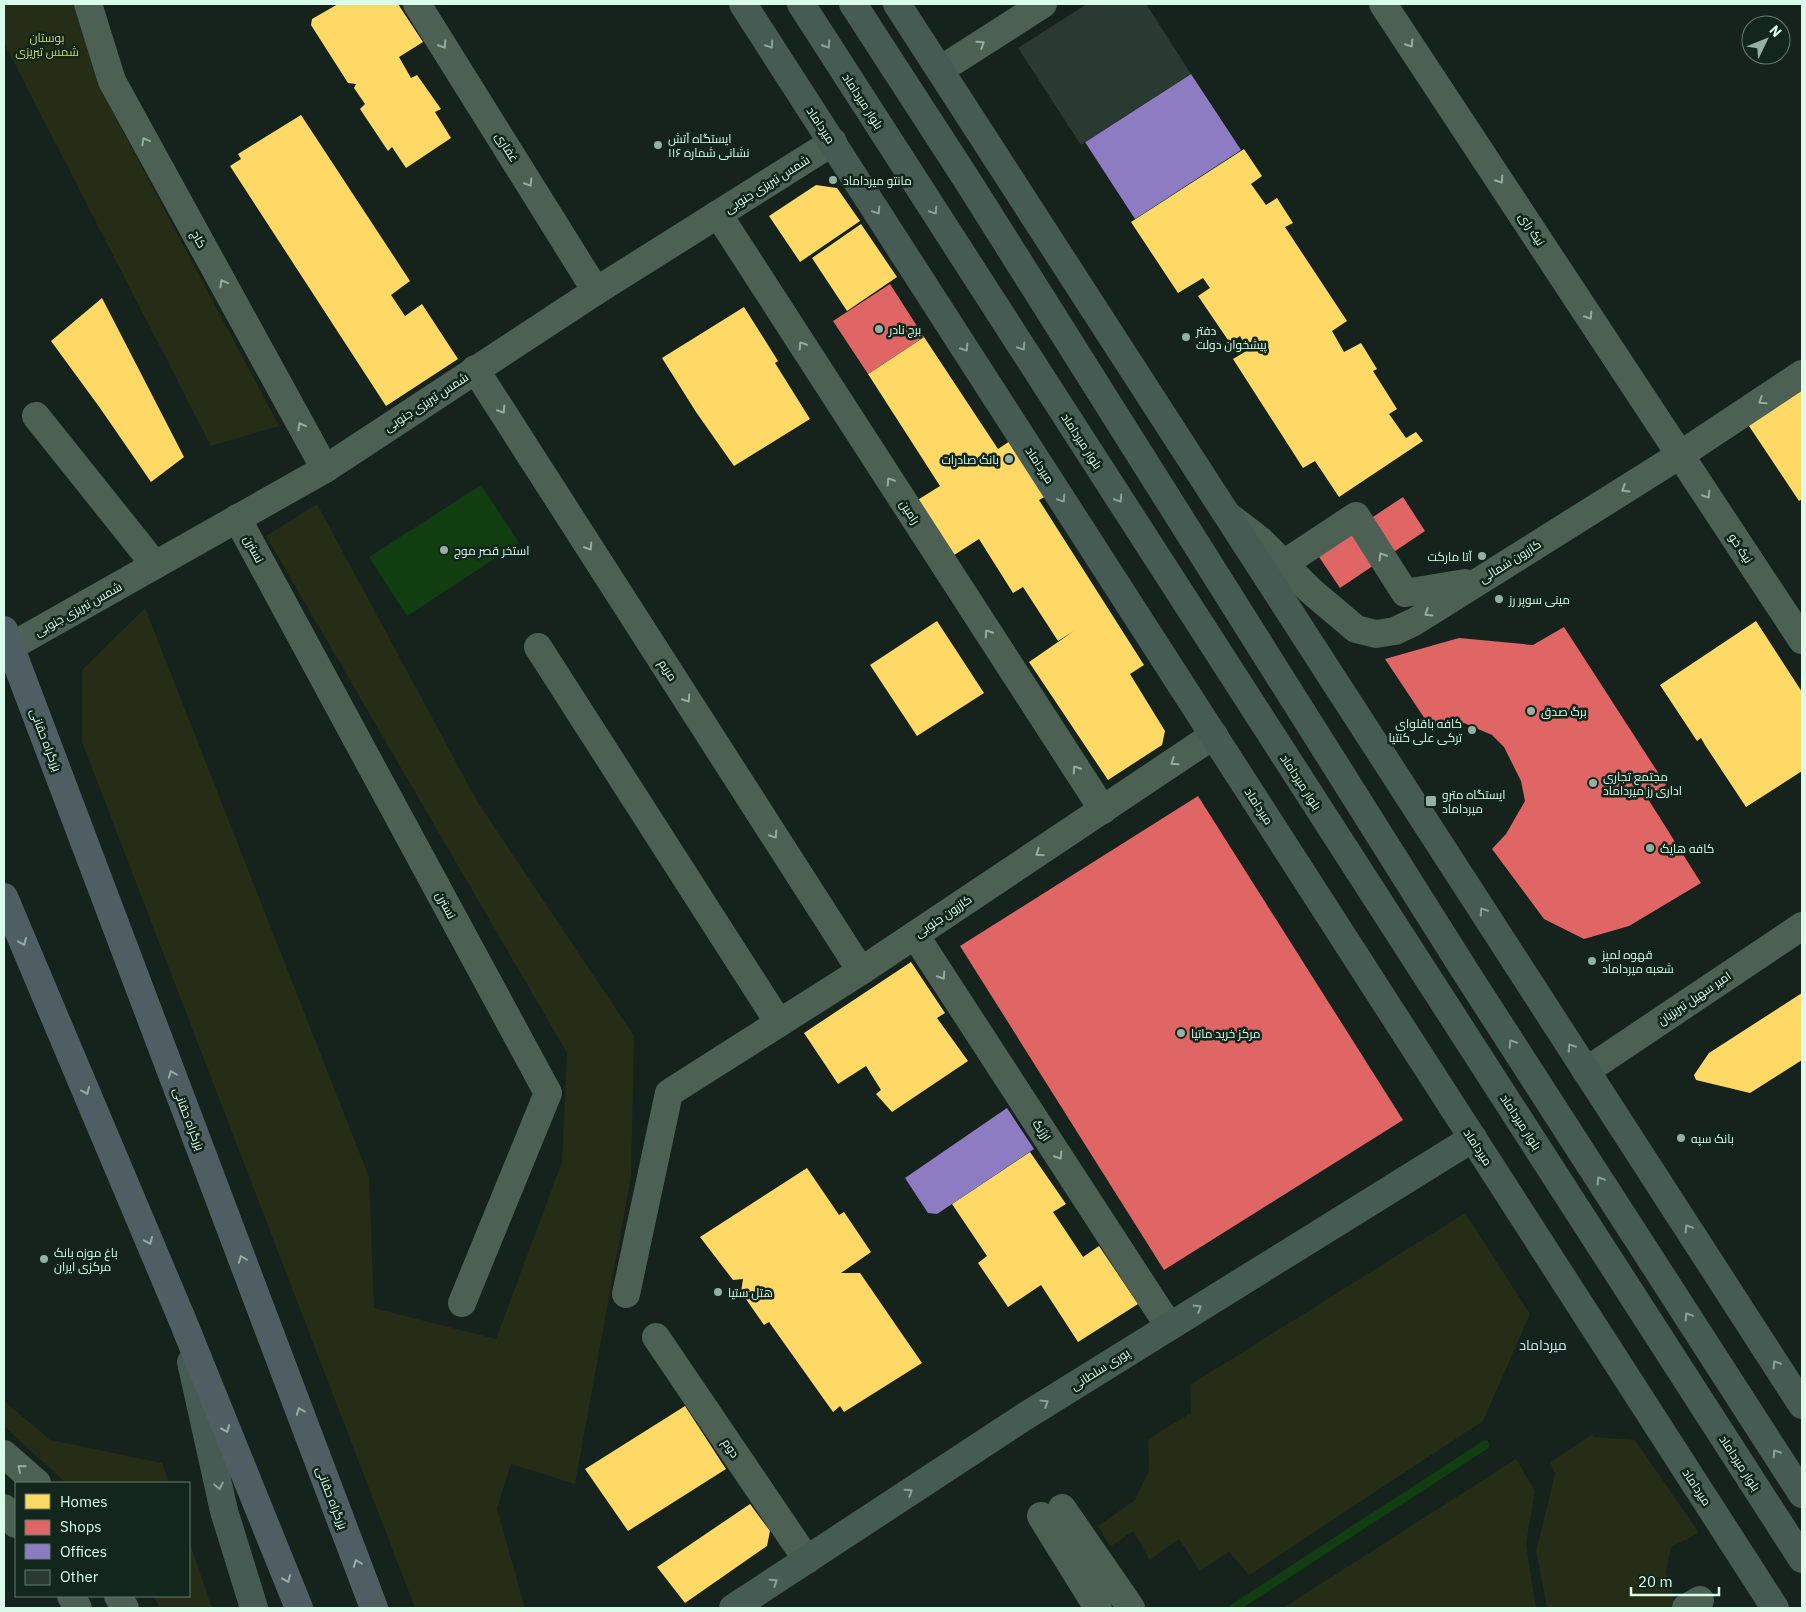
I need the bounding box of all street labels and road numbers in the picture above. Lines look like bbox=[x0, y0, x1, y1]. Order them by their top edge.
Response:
street label: بلوار میرداماد bbox=[839, 70, 887, 132]
street label: میرداماد bbox=[804, 104, 838, 146]
street label: غفارى bbox=[492, 129, 522, 165]
street label: شمس تبریزی جنوبی bbox=[722, 152, 812, 216]
street label: نیک رای bbox=[1516, 210, 1548, 248]
street label: کاج bbox=[187, 227, 210, 251]
street label: شمس تبریزی جنوبی bbox=[381, 369, 471, 435]
street label: بلوار میرداماد bbox=[1058, 410, 1106, 472]
street label: میرداماد bbox=[1023, 444, 1057, 486]
street label: رامین bbox=[897, 497, 923, 527]
street label: نیک خو bbox=[1726, 530, 1756, 566]
street label: نسترن bbox=[241, 533, 267, 565]
street label: کازرون شمالی bbox=[1476, 536, 1544, 586]
street label: شمس تبریزی جنوبی bbox=[32, 579, 124, 639]
street label: مریم bbox=[655, 657, 680, 684]
street label: بزرگراه حقانی bbox=[27, 706, 65, 774]
street label: بلوار میرداماد bbox=[1277, 751, 1325, 813]
street label: میرداماد bbox=[1242, 785, 1276, 827]
street label: نسترن bbox=[433, 889, 459, 921]
street label: کازرون جنوبی bbox=[912, 891, 974, 941]
street label: امیر سهیل تبریزیان bbox=[1654, 968, 1734, 1028]
street label: بزرگراه حقانی bbox=[170, 1085, 208, 1153]
street label: بلوار میرداماد bbox=[1497, 1091, 1545, 1153]
street label: ارژنگ bbox=[1030, 1116, 1054, 1144]
street label: میرداماد bbox=[1461, 1126, 1495, 1168]
street label: پوری سلطانی bbox=[1068, 1345, 1134, 1395]
street label: بلوار میرداماد bbox=[1716, 1432, 1764, 1494]
street label: دوم bbox=[718, 1436, 743, 1461]
street label: بزرگراه حقانی bbox=[313, 1464, 351, 1532]
street label: میرداماد bbox=[1680, 1466, 1714, 1508]

